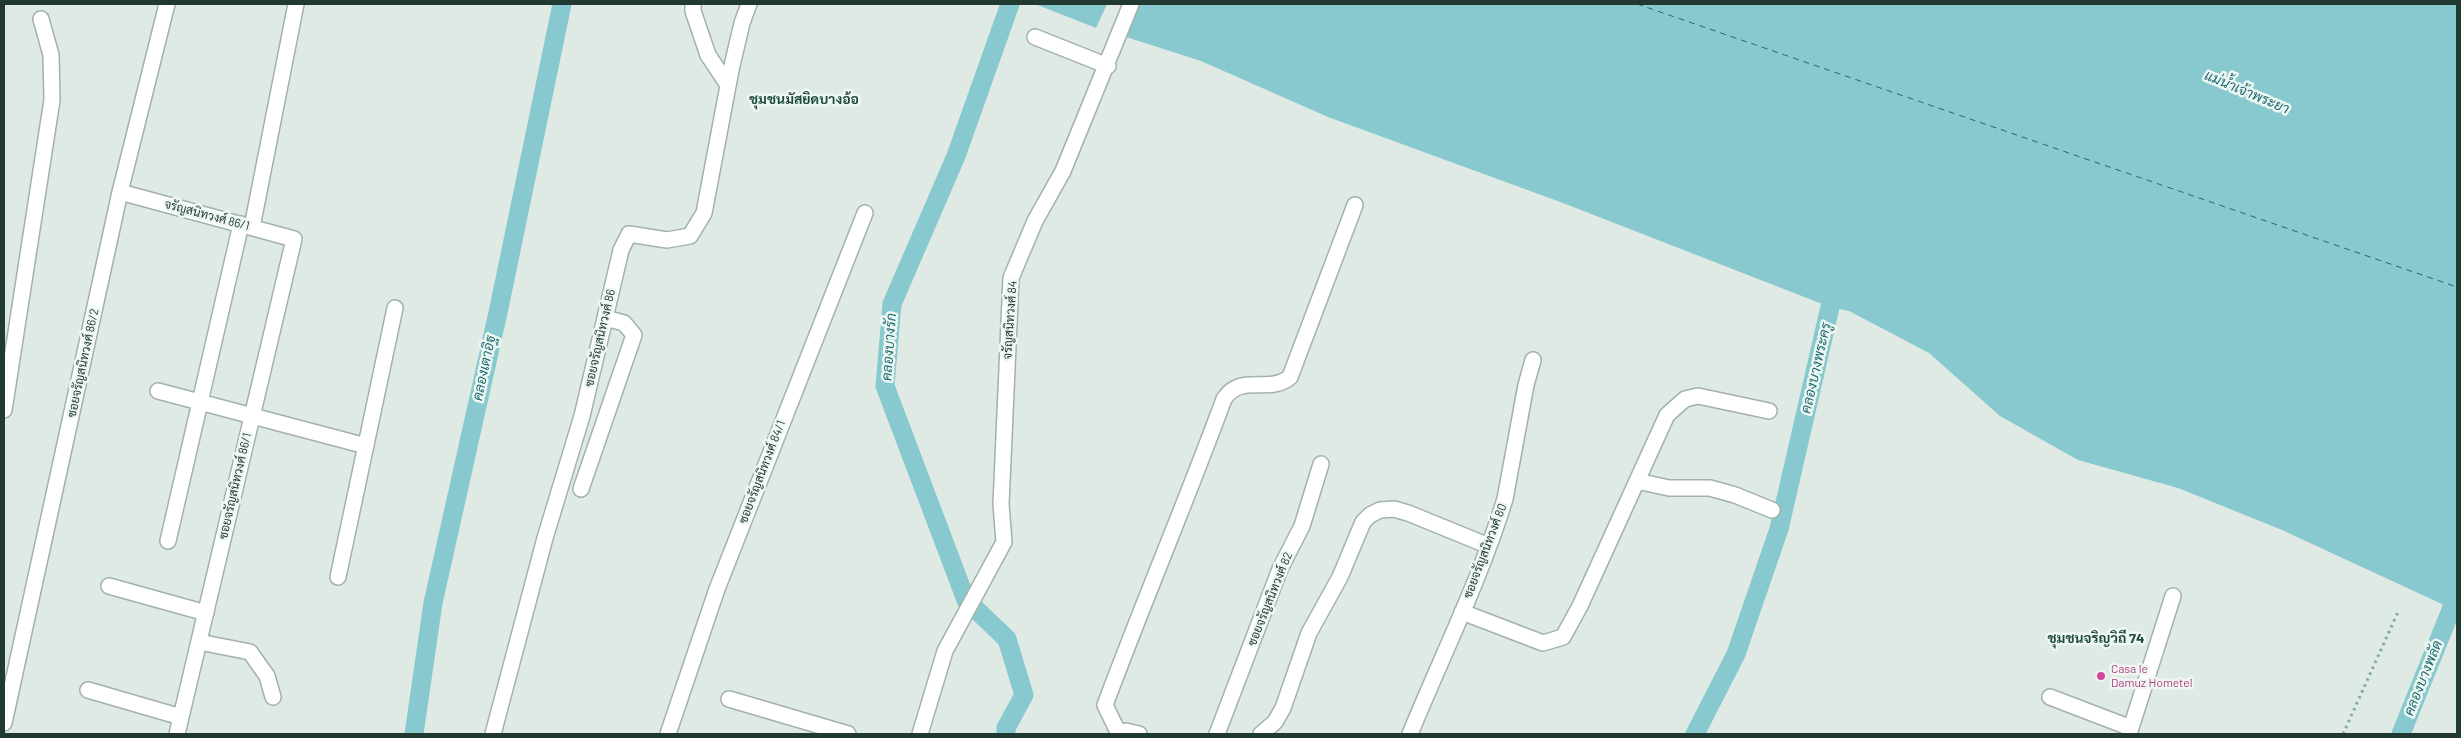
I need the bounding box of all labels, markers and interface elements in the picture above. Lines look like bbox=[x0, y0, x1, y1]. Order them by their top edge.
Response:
water label: แม่น้ำเจ้าพระยา bbox=[2202, 67, 2292, 117]
district label: ชุมชนมัสยิดบางอ้อ bbox=[749, 91, 859, 107]
street label: จรัญสนิทวงศ์ 86/1 bbox=[163, 197, 251, 233]
street label: จรัญสนิทวงศ์ 84 bbox=[1000, 280, 1020, 360]
street label: ซอยจรัญสนิทวงศ์ 86 bbox=[582, 288, 618, 388]
street label: ซอยจรัญสนิทวงศ์ 86/2 bbox=[64, 307, 102, 419]
water label: คลองบางรัก bbox=[878, 312, 900, 382]
water label: คลองบางพระครู bbox=[1797, 321, 1835, 415]
water label: คลองเตาอิฐ bbox=[469, 334, 499, 402]
street label: ซอยจรัญสนิทวงศ์ 84/1 bbox=[736, 418, 788, 526]
street label: ซอยจรัญสนิทวงศ์ 86/1 bbox=[216, 431, 254, 541]
street label: ซอยจรัญสนิทวงศ์ 80 bbox=[1460, 502, 1510, 600]
street label: ซอยจรัญสนิทวงศ์ 82 bbox=[1245, 550, 1295, 648]
district label: ชุมชนจริญวิถี 74 bbox=[2047, 630, 2145, 646]
water label: คลองบางพลัด bbox=[2400, 638, 2446, 718]
place label: Casa le Damuz Hometel bbox=[2111, 662, 2192, 690]
marker: Casa le Damuz Hometel bbox=[2095, 670, 2107, 682]

